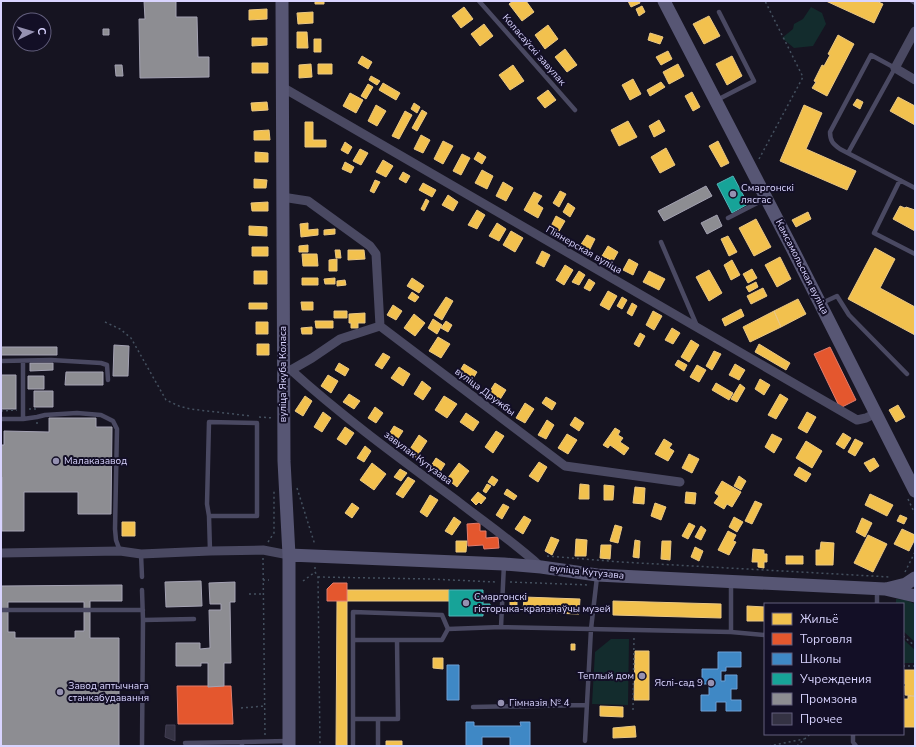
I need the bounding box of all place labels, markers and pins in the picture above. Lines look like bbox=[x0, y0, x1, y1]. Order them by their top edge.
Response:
place label: Смаргонскі лясгас bbox=[741, 181, 794, 207]
marker: Смаргонскі лясгас bbox=[728, 189, 738, 199]
place label: Малаказавод bbox=[64, 454, 127, 468]
marker: Малаказавод bbox=[51, 456, 61, 466]
place label: Смаргонскі гісторыка-краязнаўчы музей bbox=[474, 590, 611, 616]
marker: Смаргонскі гісторыка-краязнаўчы музей bbox=[461, 598, 471, 608]
place label: Теплый дом bbox=[578, 669, 634, 683]
marker: Теплый дом bbox=[637, 671, 647, 681]
place label: Яслі-сад 9 bbox=[654, 676, 703, 690]
marker: Яслі-сад 9 bbox=[706, 678, 716, 688]
place label: Завод аптычнага станкабудавання bbox=[68, 679, 149, 705]
marker: Завод аптычнага станкабудавання bbox=[55, 687, 65, 697]
place label: Гімназія № 4 bbox=[509, 696, 569, 710]
marker: Гімназія № 4 bbox=[496, 698, 506, 708]

